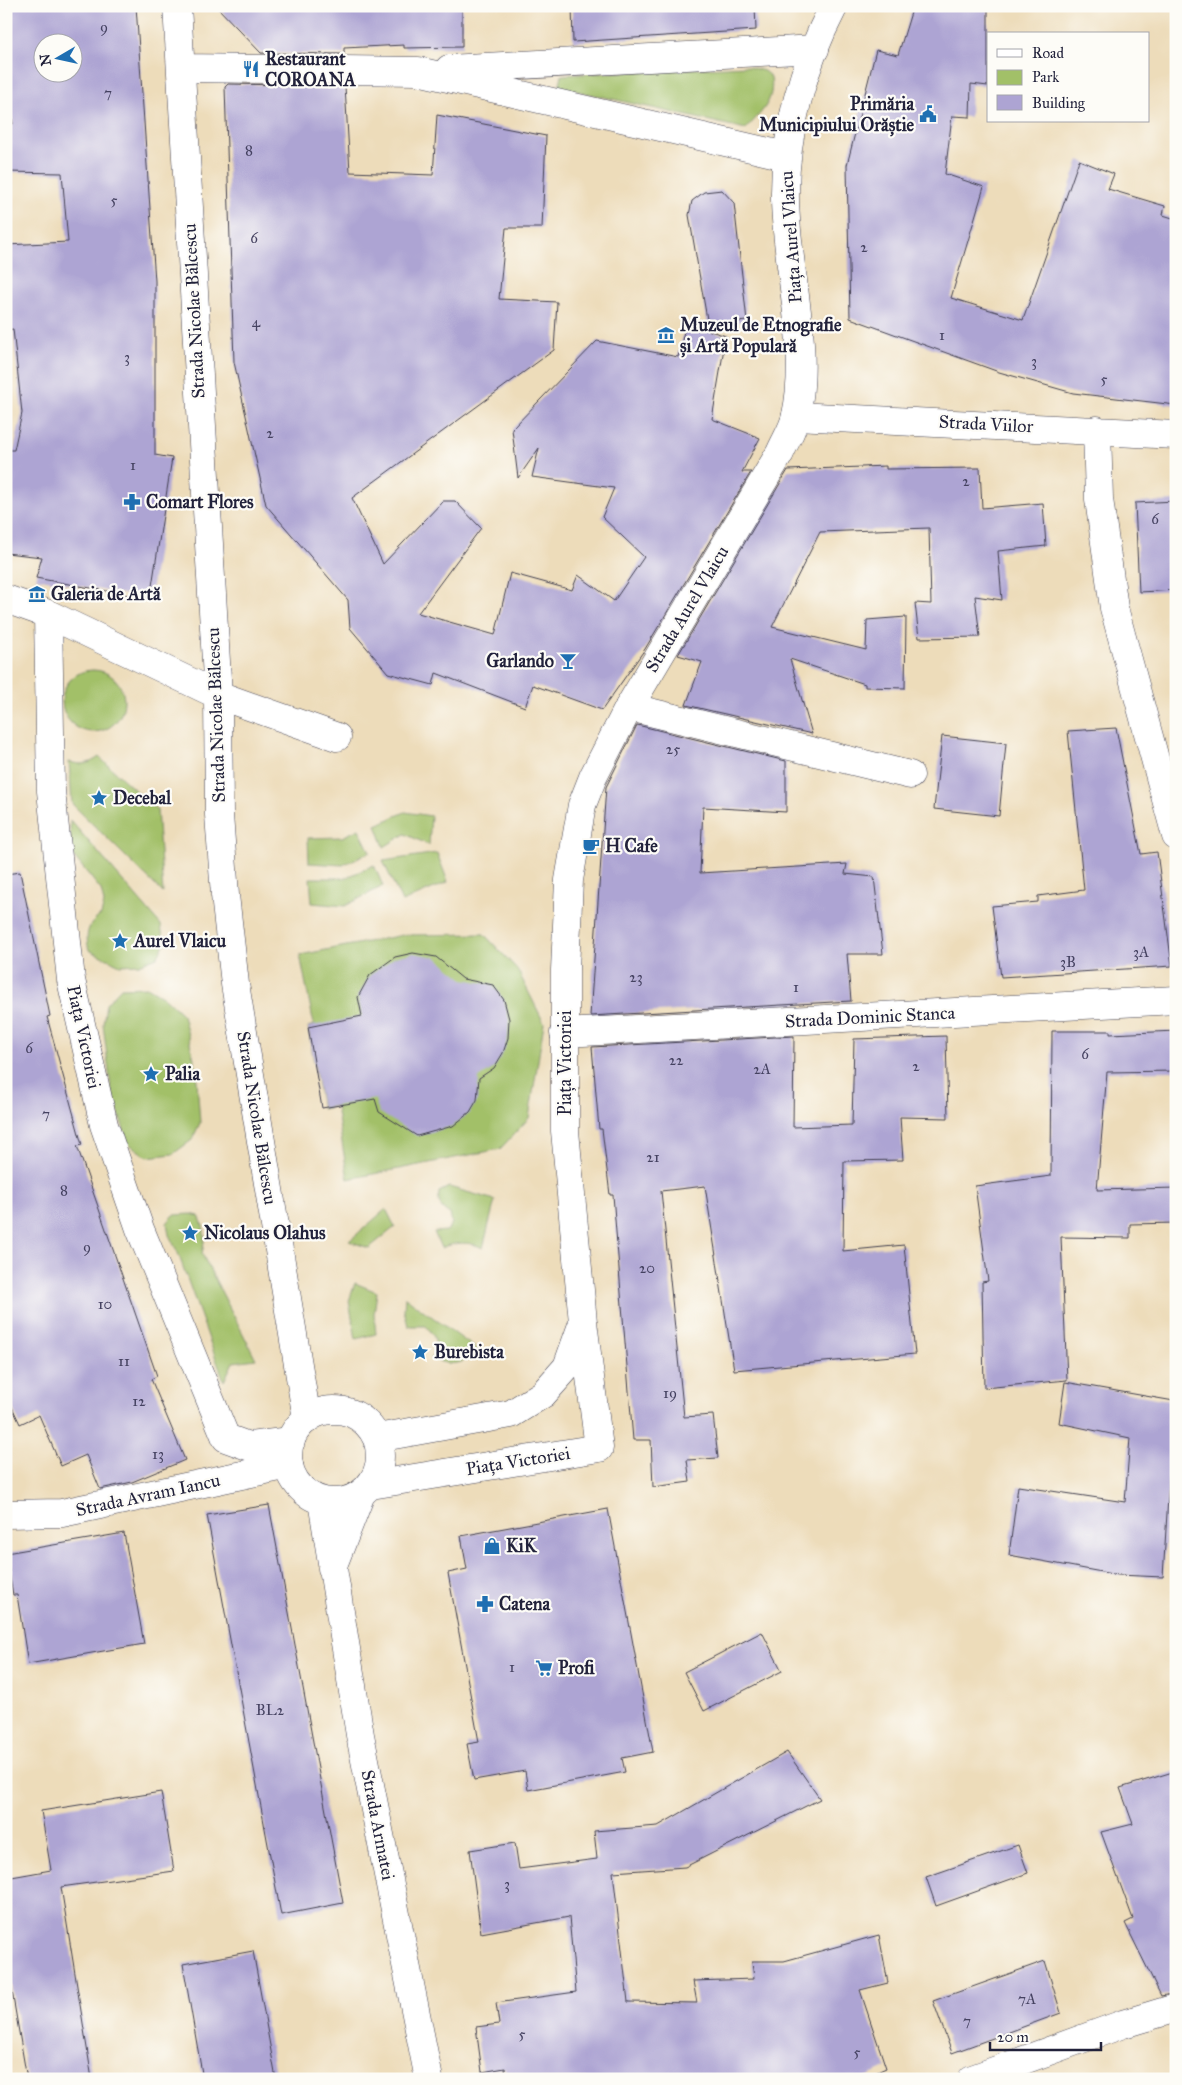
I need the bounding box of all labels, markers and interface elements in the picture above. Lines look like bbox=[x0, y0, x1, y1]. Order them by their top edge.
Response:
house number: 9 bbox=[100, 18, 108, 36]
north arrow bbox=[32, 32, 82, 82]
legend bbox=[987, 32, 1150, 122]
text: Road bbox=[1032, 44, 1064, 62]
place label: Restaurant COROANA bbox=[265, 48, 357, 91]
text: N bbox=[36, 53, 55, 67]
restaurant icon: Restaurant COROANA bbox=[241, 59, 261, 79]
text: Park bbox=[1032, 68, 1059, 86]
house number: 7 bbox=[104, 84, 112, 102]
place label: Primăria Municipiului Orăștie bbox=[759, 93, 914, 137]
text: Building bbox=[1032, 94, 1086, 112]
public building icon: Primăria Municipiului Orăștie bbox=[918, 104, 938, 124]
house number: 8 bbox=[245, 141, 253, 159]
street label: Piața Aurel Vlaicu bbox=[775, 170, 807, 304]
house number: 5 bbox=[111, 191, 118, 209]
street label: Strada Nicolae Bălcescu bbox=[178, 222, 210, 399]
house number: 6 bbox=[250, 229, 259, 247]
house number: 2 bbox=[860, 238, 868, 256]
house number: 4 bbox=[252, 313, 261, 331]
place label: Muzeul de Etnografie și Artă Populară bbox=[680, 314, 842, 358]
museum icon: Muzeul de Etnografie și Artă Populară bbox=[656, 325, 676, 345]
house number: 1 bbox=[939, 326, 945, 344]
house number: 3 bbox=[124, 348, 130, 366]
house number: 3 bbox=[1031, 352, 1037, 370]
house number: 5 bbox=[1101, 370, 1108, 388]
street label: Strada Viilor bbox=[938, 411, 1034, 437]
house number: 2 bbox=[266, 424, 274, 442]
house number: 1 bbox=[130, 456, 136, 474]
house number: 2 bbox=[962, 472, 970, 490]
place label: Comart Flores bbox=[146, 491, 254, 513]
pharmacy icon: Comart Flores bbox=[122, 492, 142, 512]
house number: 6 bbox=[1151, 510, 1160, 528]
street label: Strada Aurel Vlaicu bbox=[641, 541, 734, 676]
place label: Galeria de Artă bbox=[51, 583, 161, 605]
museum icon: Galeria de Artă bbox=[27, 584, 47, 604]
street label: Strada Nicolae Bălcescu bbox=[202, 627, 230, 803]
place label: Garlando bbox=[486, 650, 554, 672]
bar icon: Garlando bbox=[558, 651, 578, 671]
house number: 25 bbox=[666, 740, 680, 758]
place label: Decebal bbox=[113, 787, 172, 809]
place icon: Decebal bbox=[89, 788, 109, 808]
place label: H Cafe bbox=[605, 835, 658, 857]
cafe icon: H Cafe bbox=[581, 836, 601, 856]
place label: Aurel Vlaicu bbox=[133, 930, 227, 952]
place icon: Aurel Vlaicu bbox=[110, 931, 130, 951]
house number: 3A bbox=[1133, 943, 1149, 961]
house number: 3B bbox=[1060, 953, 1076, 971]
house number: 23 bbox=[629, 968, 643, 986]
house number: 1 bbox=[793, 978, 799, 996]
street label: Piața Victoriei bbox=[62, 983, 106, 1091]
street label: Strada Dominic Stanca bbox=[784, 1002, 956, 1032]
street label: Piața Victoriei bbox=[554, 1010, 576, 1116]
street label: Strada Nicolae Bălcescu bbox=[232, 1030, 282, 1207]
house number: 6 bbox=[25, 1039, 34, 1057]
house number: 6 bbox=[1081, 1045, 1090, 1063]
house number: 22 bbox=[669, 1051, 684, 1069]
house number: 2 bbox=[912, 1057, 920, 1075]
house number: 2A bbox=[753, 1060, 771, 1078]
place label: Palia bbox=[165, 1063, 200, 1085]
place icon: Palia bbox=[141, 1064, 161, 1084]
house number: 7 bbox=[42, 1105, 50, 1123]
house number: 21 bbox=[646, 1148, 660, 1166]
house number: 8 bbox=[60, 1181, 68, 1199]
place label: Nicolaus Olahus bbox=[204, 1222, 326, 1244]
place icon: Nicolaus Olahus bbox=[180, 1223, 200, 1243]
house number: 9 bbox=[83, 1238, 91, 1256]
house number: 20 bbox=[639, 1259, 655, 1277]
house number: 10 bbox=[98, 1295, 112, 1313]
place label: Burebista bbox=[434, 1341, 504, 1363]
place icon: Burebista bbox=[410, 1342, 430, 1362]
house number: 11 bbox=[118, 1352, 130, 1370]
house number: 19 bbox=[663, 1384, 677, 1402]
house number: 12 bbox=[132, 1392, 146, 1410]
street label: Piața Victoriei bbox=[464, 1442, 572, 1480]
house number: 13 bbox=[152, 1445, 164, 1463]
street label: Strada Avram Iancu bbox=[74, 1469, 223, 1521]
place label: KiK bbox=[506, 1535, 538, 1557]
shop icon: KiK bbox=[482, 1536, 502, 1556]
place label: Catena bbox=[499, 1593, 550, 1615]
pharmacy icon: Catena bbox=[475, 1594, 495, 1614]
place label: Profi bbox=[558, 1657, 595, 1679]
house number: 1 bbox=[509, 1658, 515, 1676]
supermarket icon: Profi bbox=[534, 1658, 554, 1678]
house number: BL2 bbox=[256, 1701, 285, 1719]
street label: Strada Armatei bbox=[357, 1768, 399, 1882]
house number: 3 bbox=[504, 1875, 510, 1893]
house number: 7A bbox=[1018, 1990, 1036, 2008]
house number: 7 bbox=[963, 2012, 971, 2030]
scale bar bbox=[990, 2020, 1101, 2052]
house number: 5 bbox=[519, 2025, 526, 2043]
text: 20 m bbox=[997, 2028, 1029, 2046]
house number: 5 bbox=[854, 2043, 861, 2061]

